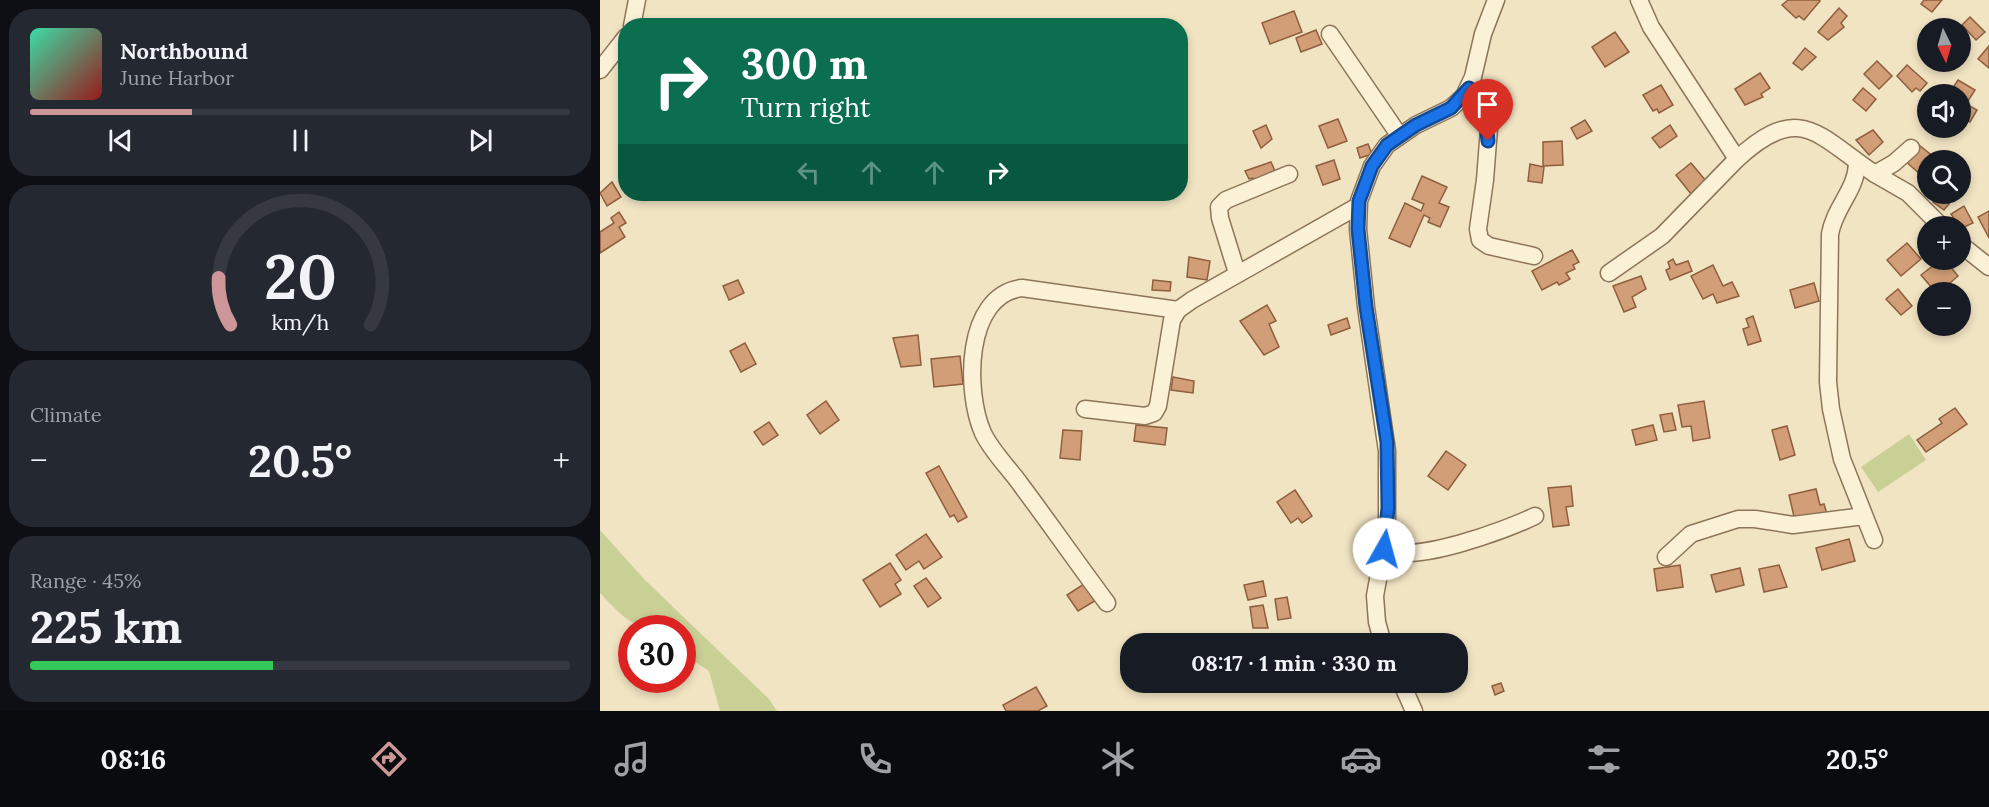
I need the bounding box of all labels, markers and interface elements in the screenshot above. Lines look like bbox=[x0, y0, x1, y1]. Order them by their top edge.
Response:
north arrow bbox=[1917, 18, 1971, 72]
map controls bbox=[1917, 18, 1971, 336]
text: Northbound bbox=[120, 37, 248, 65]
text: 300 m bbox=[741, 37, 868, 91]
icon: right bbox=[642, 42, 720, 120]
text: June Harbor bbox=[120, 65, 234, 90]
pin bbox=[1462, 79, 1513, 141]
button: sound bbox=[1917, 84, 1971, 138]
icon: arrive bbox=[1471, 88, 1504, 121]
text: Turn right bbox=[741, 90, 870, 124]
icon: previous bbox=[104, 124, 137, 157]
icon: pause bbox=[284, 124, 317, 157]
icon: next bbox=[464, 124, 497, 157]
button: search bbox=[1917, 150, 1971, 204]
icon: left bbox=[792, 156, 825, 189]
icon: ahead bbox=[855, 156, 888, 189]
icon: ahead bbox=[918, 156, 951, 189]
icon: right bbox=[981, 156, 1014, 189]
button: + bbox=[1917, 216, 1971, 270]
text: 20 bbox=[264, 236, 336, 316]
button: − bbox=[1917, 282, 1971, 336]
text: km/h bbox=[271, 308, 329, 336]
text: Climate bbox=[30, 402, 102, 427]
text: 20.5° bbox=[248, 432, 352, 489]
text: − bbox=[30, 439, 48, 481]
text: + bbox=[552, 439, 570, 481]
position arrow bbox=[1352, 517, 1416, 581]
text: Range · 45% bbox=[30, 568, 141, 593]
text: 225 km bbox=[30, 598, 182, 655]
speed limit sign: 30 bbox=[618, 615, 696, 693]
text: 08:17 · 1 min · 330 m bbox=[1191, 649, 1397, 677]
icon: directions bbox=[368, 738, 410, 780]
icon: music bbox=[611, 738, 653, 780]
icon: phone bbox=[854, 738, 896, 780]
icon: climate bbox=[1097, 738, 1139, 780]
icon: car bbox=[1340, 738, 1382, 780]
icon: filters bbox=[1583, 738, 1625, 780]
text: 08:16 bbox=[101, 742, 166, 776]
text: 20.5° bbox=[1826, 742, 1888, 776]

